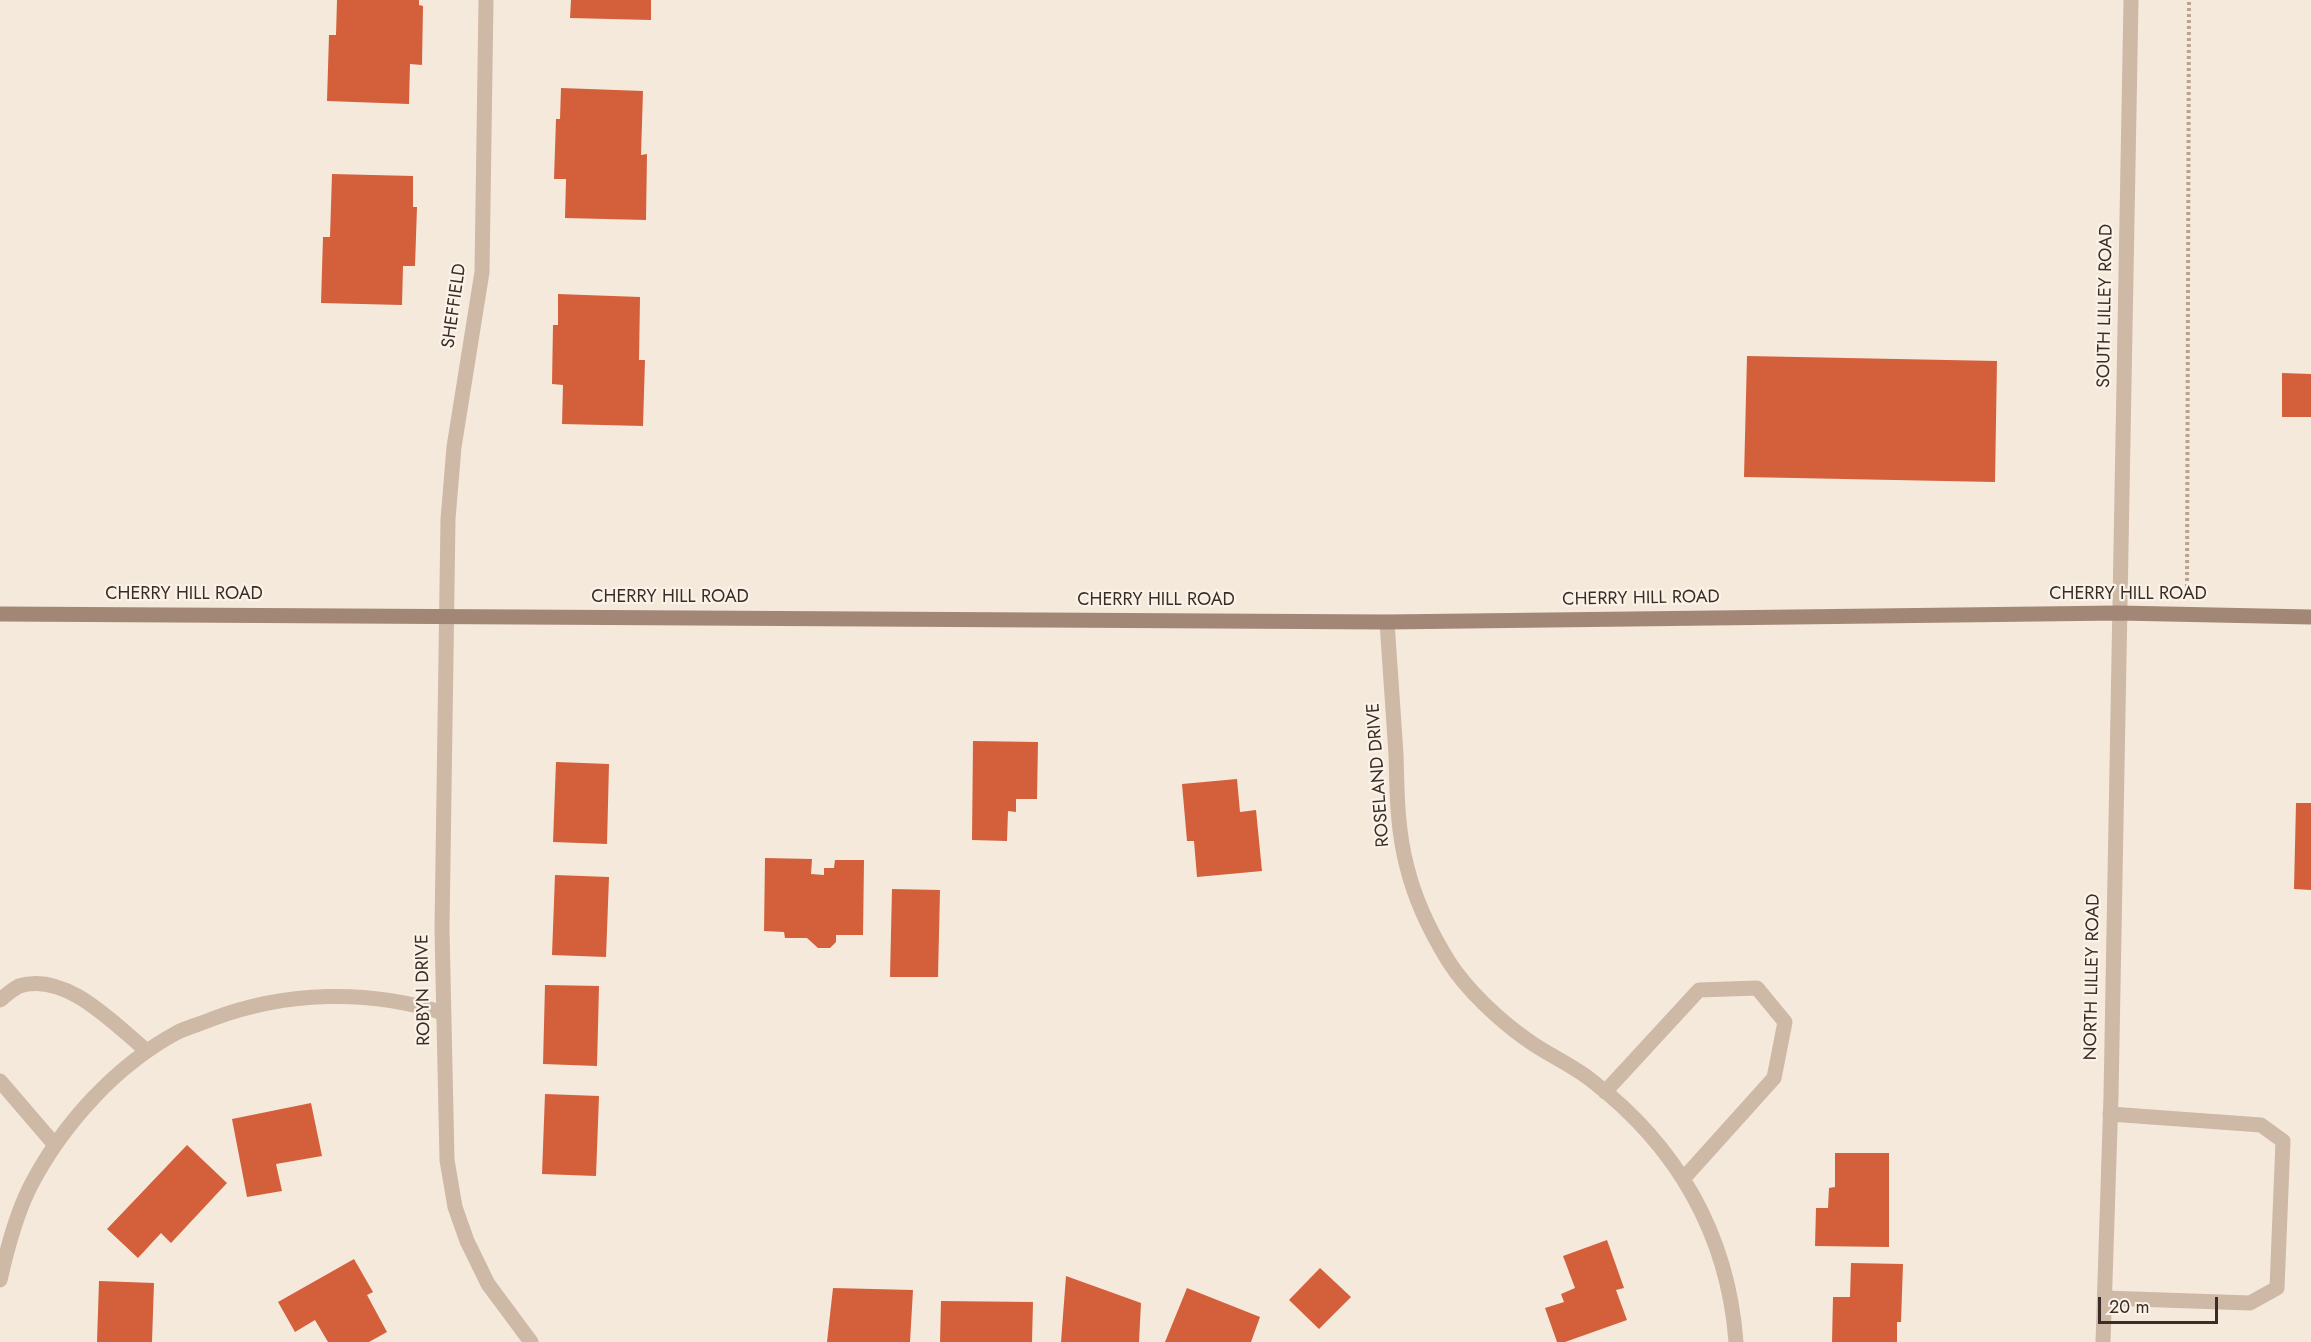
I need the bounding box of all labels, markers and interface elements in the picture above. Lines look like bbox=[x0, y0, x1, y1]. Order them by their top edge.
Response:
street label: SOUTH LILLEY ROAD bbox=[2094, 224, 2118, 388]
street label: SHEFFIELD bbox=[438, 262, 472, 350]
street label: CHERRY HILL ROAD bbox=[105, 584, 263, 606]
street label: CHERRY HILL ROAD bbox=[2049, 584, 2207, 606]
street label: CHERRY HILL ROAD bbox=[591, 587, 749, 609]
street label: CHERRY HILL ROAD bbox=[1562, 587, 1720, 611]
street label: CHERRY HILL ROAD bbox=[1077, 590, 1235, 612]
street label: ROSELAND DRIVE bbox=[1363, 702, 1395, 848]
street label: NORTH LILLEY ROAD bbox=[2081, 893, 2105, 1061]
street label: ROBYN DRIVE bbox=[412, 934, 436, 1046]
scale bar bbox=[2101, 1285, 2221, 1323]
text: 20 m bbox=[2109, 1294, 2149, 1320]

